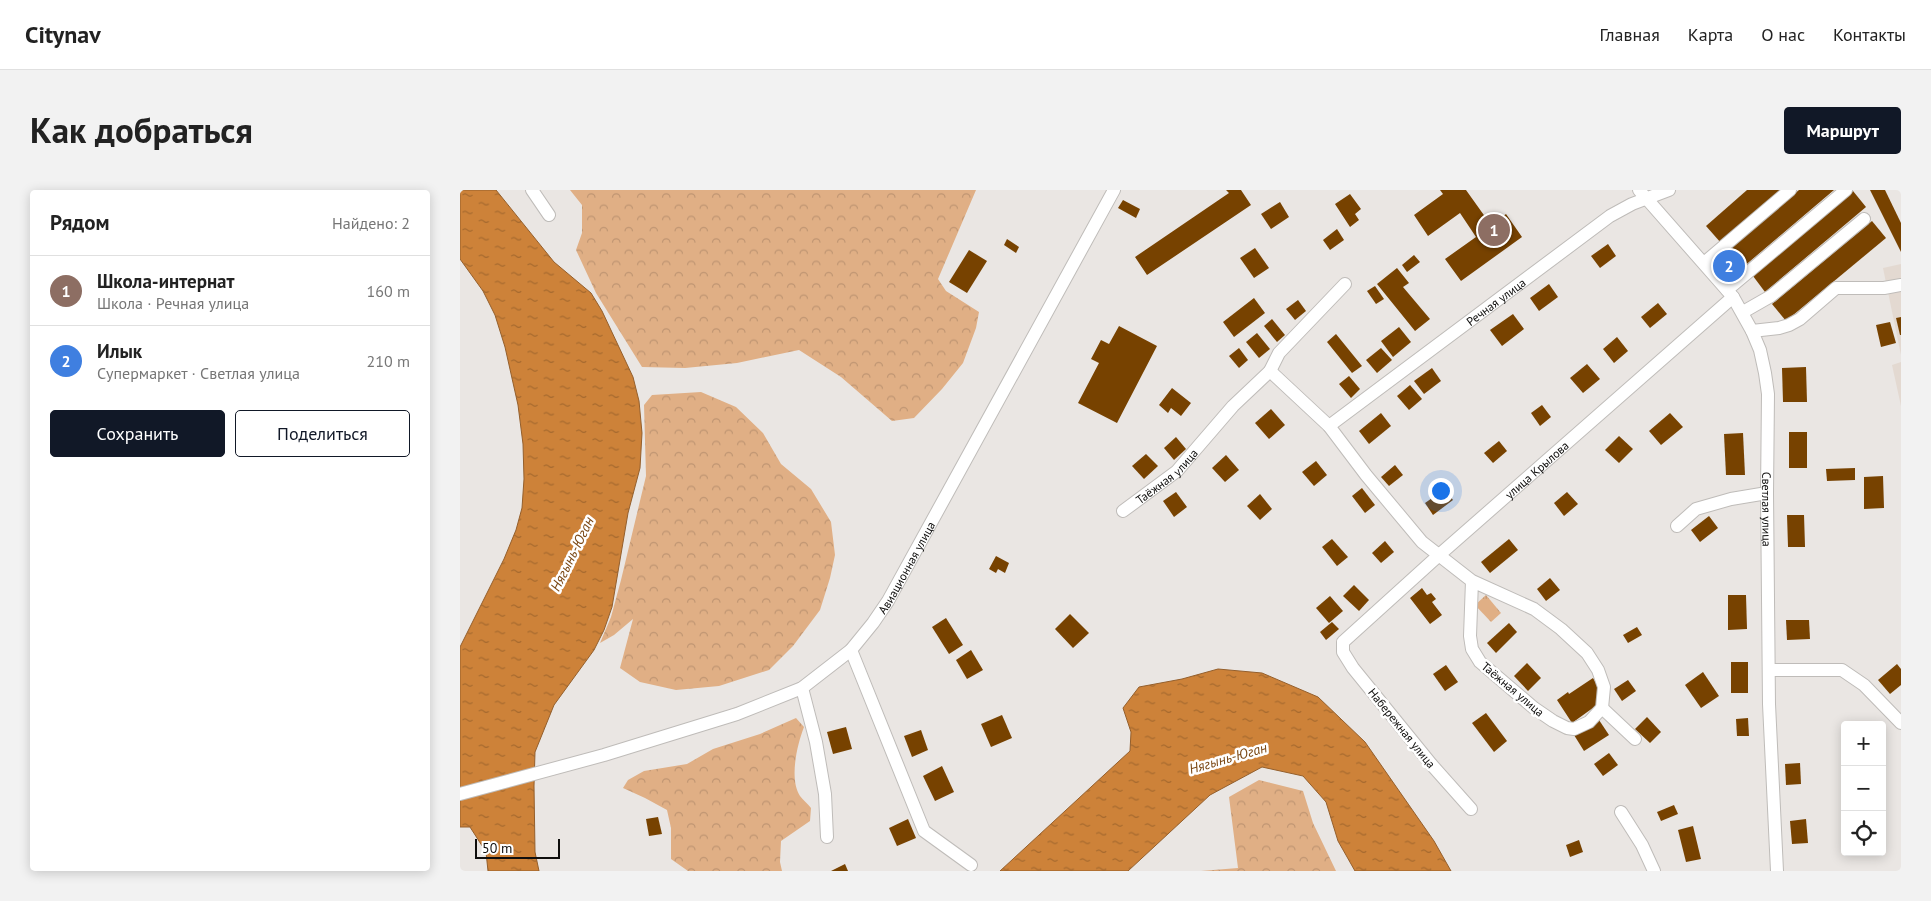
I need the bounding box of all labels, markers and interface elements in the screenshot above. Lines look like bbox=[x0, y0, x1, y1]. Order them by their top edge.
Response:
text: Citynav bbox=[25, 19, 101, 50]
text: Главная bbox=[1599, 23, 1660, 46]
text: Карта bbox=[1688, 23, 1733, 46]
text: О нас bbox=[1761, 23, 1805, 46]
text: Контакты bbox=[1833, 23, 1906, 46]
text: Как добраться bbox=[30, 107, 253, 153]
button: Маршрут bbox=[1784, 107, 1901, 154]
text: Рядом bbox=[50, 209, 109, 236]
pin: 1 bbox=[1478, 211, 1510, 249]
text: Найдено: 2 bbox=[332, 213, 410, 233]
pin: 2 bbox=[1713, 247, 1745, 285]
text: Школа-интернат bbox=[97, 269, 235, 293]
street label: Речная улица bbox=[1463, 274, 1528, 329]
text: 1 bbox=[61, 281, 71, 301]
text: 160 m bbox=[367, 281, 410, 301]
text: Школа · Речная улица bbox=[97, 293, 249, 313]
text: Илык bbox=[97, 339, 142, 363]
text: 2 bbox=[61, 351, 71, 371]
text: 210 m bbox=[367, 351, 410, 371]
text: Супермаркет · Светлая улица bbox=[97, 363, 300, 383]
button: Сохранить bbox=[50, 410, 225, 457]
button: Поделиться bbox=[235, 410, 410, 457]
street label: улица Крылова bbox=[1502, 437, 1572, 502]
street label: Таёжная улица bbox=[1133, 445, 1201, 507]
street label: Светлая улица bbox=[1759, 472, 1775, 547]
your location bbox=[1428, 478, 1454, 504]
water label: Нягынь-Юган bbox=[546, 513, 598, 594]
street label: Авиационная улица bbox=[874, 519, 938, 616]
street label: Таёжная улица bbox=[1479, 658, 1547, 720]
street label: Набережная улица bbox=[1365, 685, 1439, 771]
map controls bbox=[1841, 721, 1886, 856]
button: + bbox=[1841, 721, 1886, 766]
water label: Нягынь-Юган bbox=[1187, 738, 1270, 778]
button: − bbox=[1841, 766, 1886, 811]
button: locate bbox=[1841, 811, 1886, 856]
scale bar bbox=[475, 836, 560, 859]
text: 50 m bbox=[482, 839, 512, 857]

